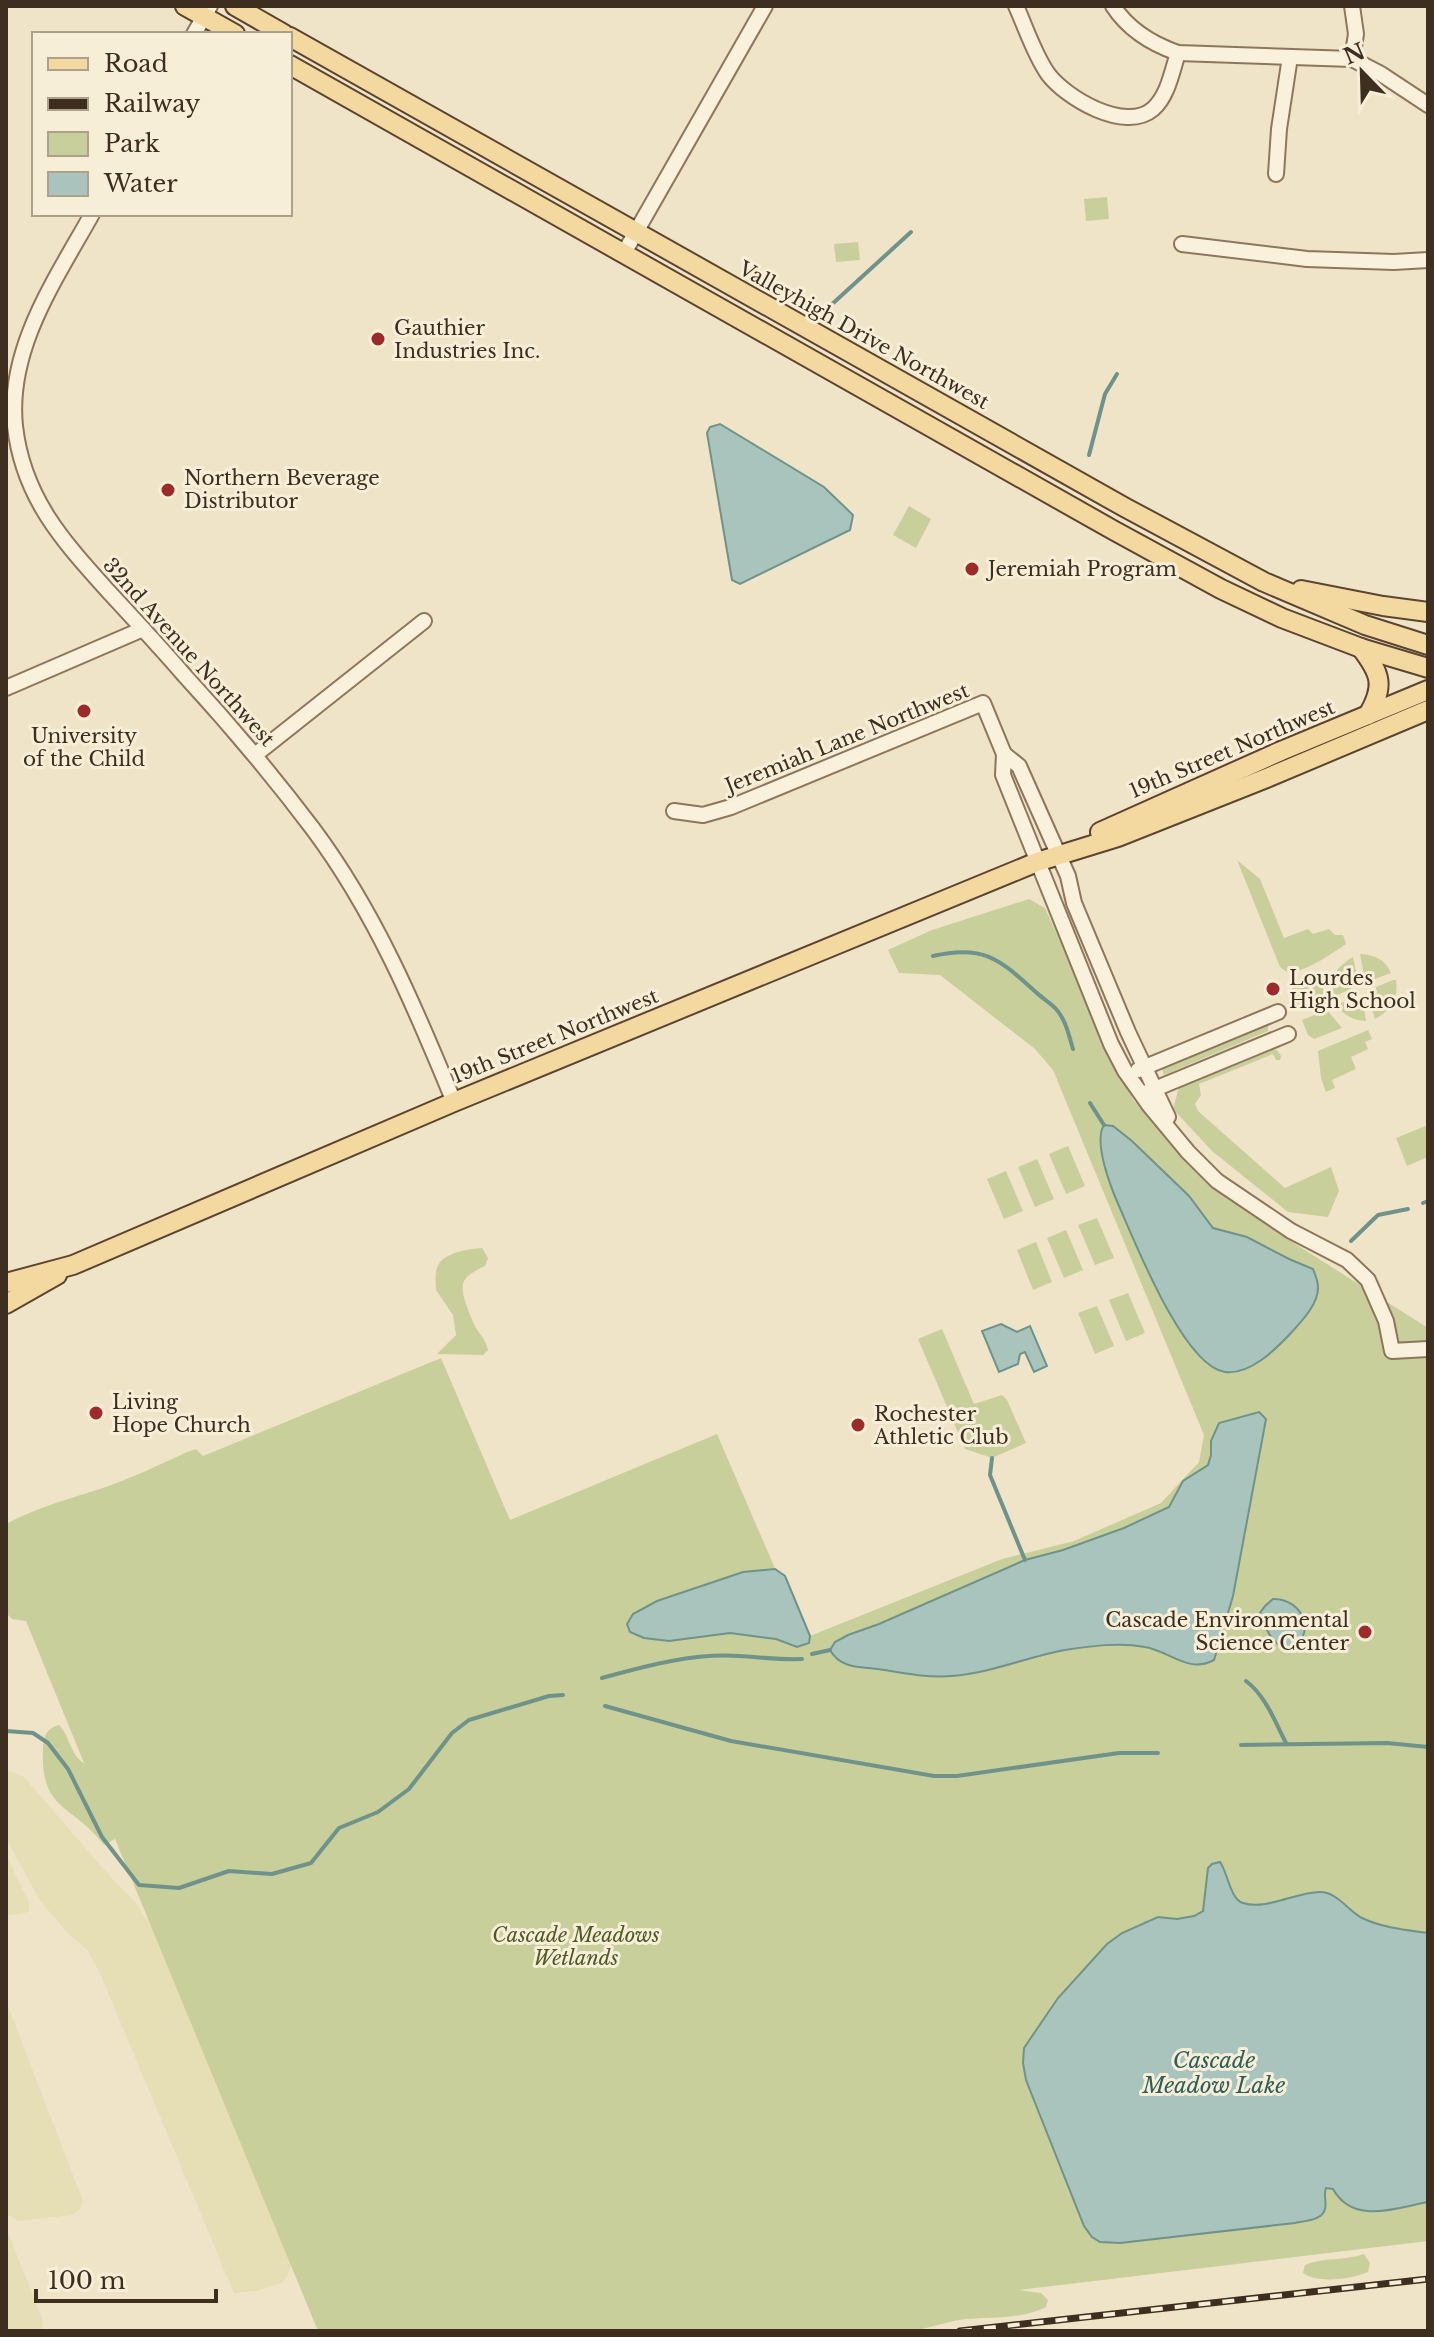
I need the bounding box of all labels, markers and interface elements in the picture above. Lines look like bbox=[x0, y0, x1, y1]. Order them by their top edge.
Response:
legend bbox=[32, 32, 292, 216]
north arrow bbox=[1322, 32, 1402, 112]
text: N bbox=[1340, 37, 1369, 71]
text: Road bbox=[104, 49, 168, 78]
text: Railway bbox=[104, 89, 201, 118]
text: Park bbox=[104, 129, 160, 158]
text: Water bbox=[103, 169, 178, 198]
street label: Valleyhigh Drive Northwest bbox=[734, 256, 994, 414]
place label: Gauthier Industries Inc. bbox=[394, 316, 540, 363]
marker: Gauthier Industries Inc. bbox=[369, 330, 387, 348]
place label: Northern Beverage Distributor bbox=[184, 466, 380, 513]
marker: Northern Beverage Distributor bbox=[159, 481, 177, 499]
street label: 32nd Avenue Northwest bbox=[98, 553, 280, 751]
place label: Jeremiah Program bbox=[985, 557, 1177, 581]
marker: Jeremiah Program bbox=[963, 560, 981, 578]
street label: Jeremiah Lane Northwest bbox=[719, 678, 973, 799]
street label: 19th Street Northwest bbox=[1126, 695, 1339, 803]
marker: University of the Child bbox=[75, 702, 93, 720]
place label: University of the Child bbox=[23, 724, 145, 771]
place label: Lourdes High School bbox=[1289, 966, 1416, 1013]
marker: Lourdes High School bbox=[1264, 980, 1282, 998]
street label: 19th Street Northwest bbox=[448, 983, 662, 1088]
place label: Living Hope Church bbox=[112, 1390, 251, 1437]
place label: Rochester Athletic Club bbox=[873, 1402, 1008, 1449]
marker: Living Hope Church bbox=[87, 1404, 105, 1422]
marker: Rochester Athletic Club bbox=[849, 1416, 867, 1434]
place label: Cascade Environmental Science Center bbox=[1105, 1608, 1349, 1655]
marker: Cascade Environmental Science Center bbox=[1356, 1623, 1374, 1641]
park label: Cascade Meadows Wetlands bbox=[492, 1923, 660, 1970]
water label: Cascade Meadow Lake bbox=[1142, 2047, 1285, 2099]
scale bar bbox=[36, 2253, 216, 2303]
text: 100 m bbox=[48, 2266, 126, 2295]

